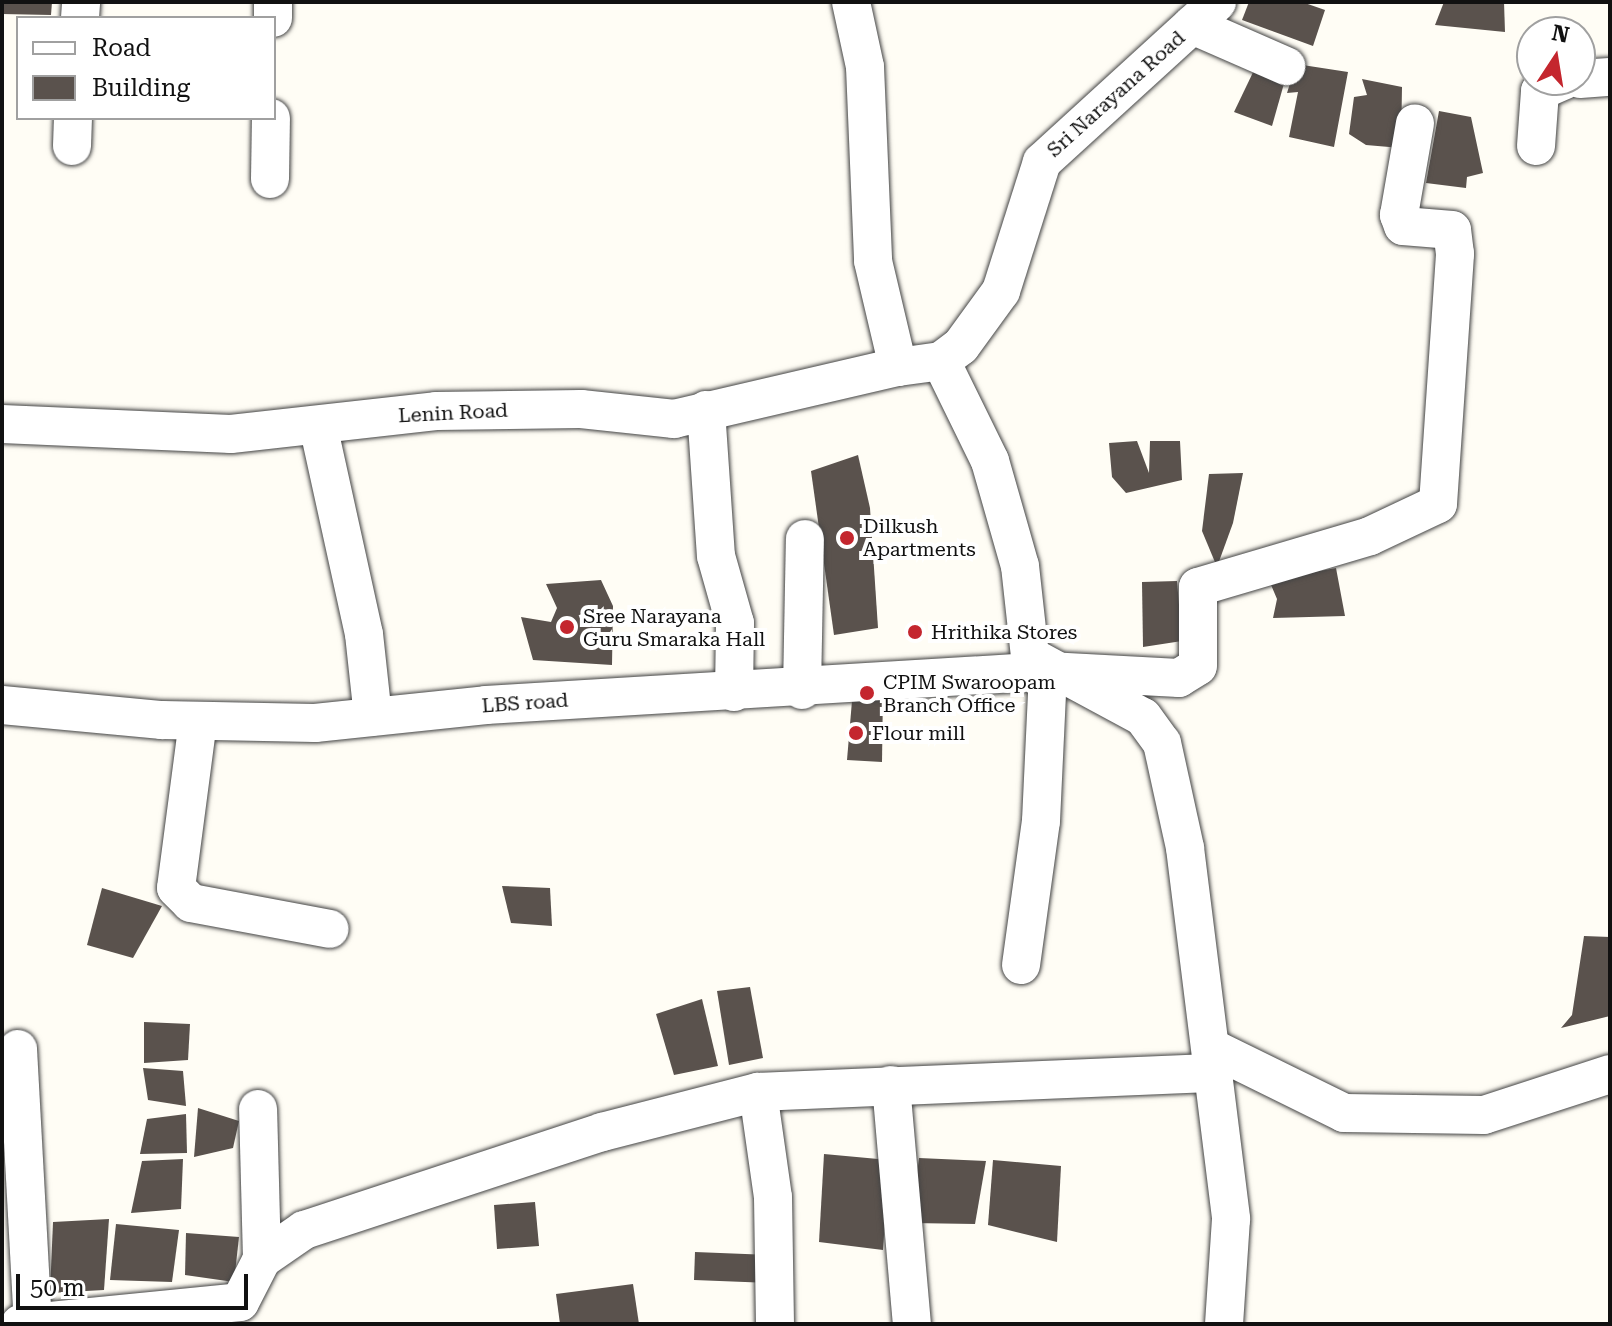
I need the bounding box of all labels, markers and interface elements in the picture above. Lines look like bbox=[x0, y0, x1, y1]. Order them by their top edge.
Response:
legend bbox=[16, 16, 276, 120]
north arrow bbox=[1516, 16, 1596, 96]
text: N bbox=[1550, 20, 1572, 48]
street label: Sri Narayana Road bbox=[1042, 26, 1190, 162]
text: Road bbox=[92, 34, 151, 62]
text: Building bbox=[92, 74, 190, 102]
street label: Lenin Road bbox=[398, 398, 508, 428]
place label: Dilkush Apartments bbox=[863, 514, 976, 561]
marker: Dilkush Apartments bbox=[838, 529, 856, 547]
place label: Sree Narayana Guru Smaraka Hall bbox=[583, 604, 765, 651]
marker: Sree Narayana Guru Smaraka Hall bbox=[558, 618, 576, 636]
place label: Hrithika Stores bbox=[931, 620, 1077, 644]
marker: Hrithika Stores bbox=[906, 623, 924, 641]
place label: CPIM Swaroopam Branch Office bbox=[883, 670, 1056, 717]
marker: CPIM Swaroopam Branch Office bbox=[858, 684, 876, 702]
street label: LBS road bbox=[481, 688, 569, 718]
place label: Flour mill bbox=[872, 721, 965, 745]
marker: Flour mill bbox=[847, 724, 865, 742]
scale bar bbox=[20, 1258, 252, 1308]
text: 50 m bbox=[30, 1274, 85, 1302]

